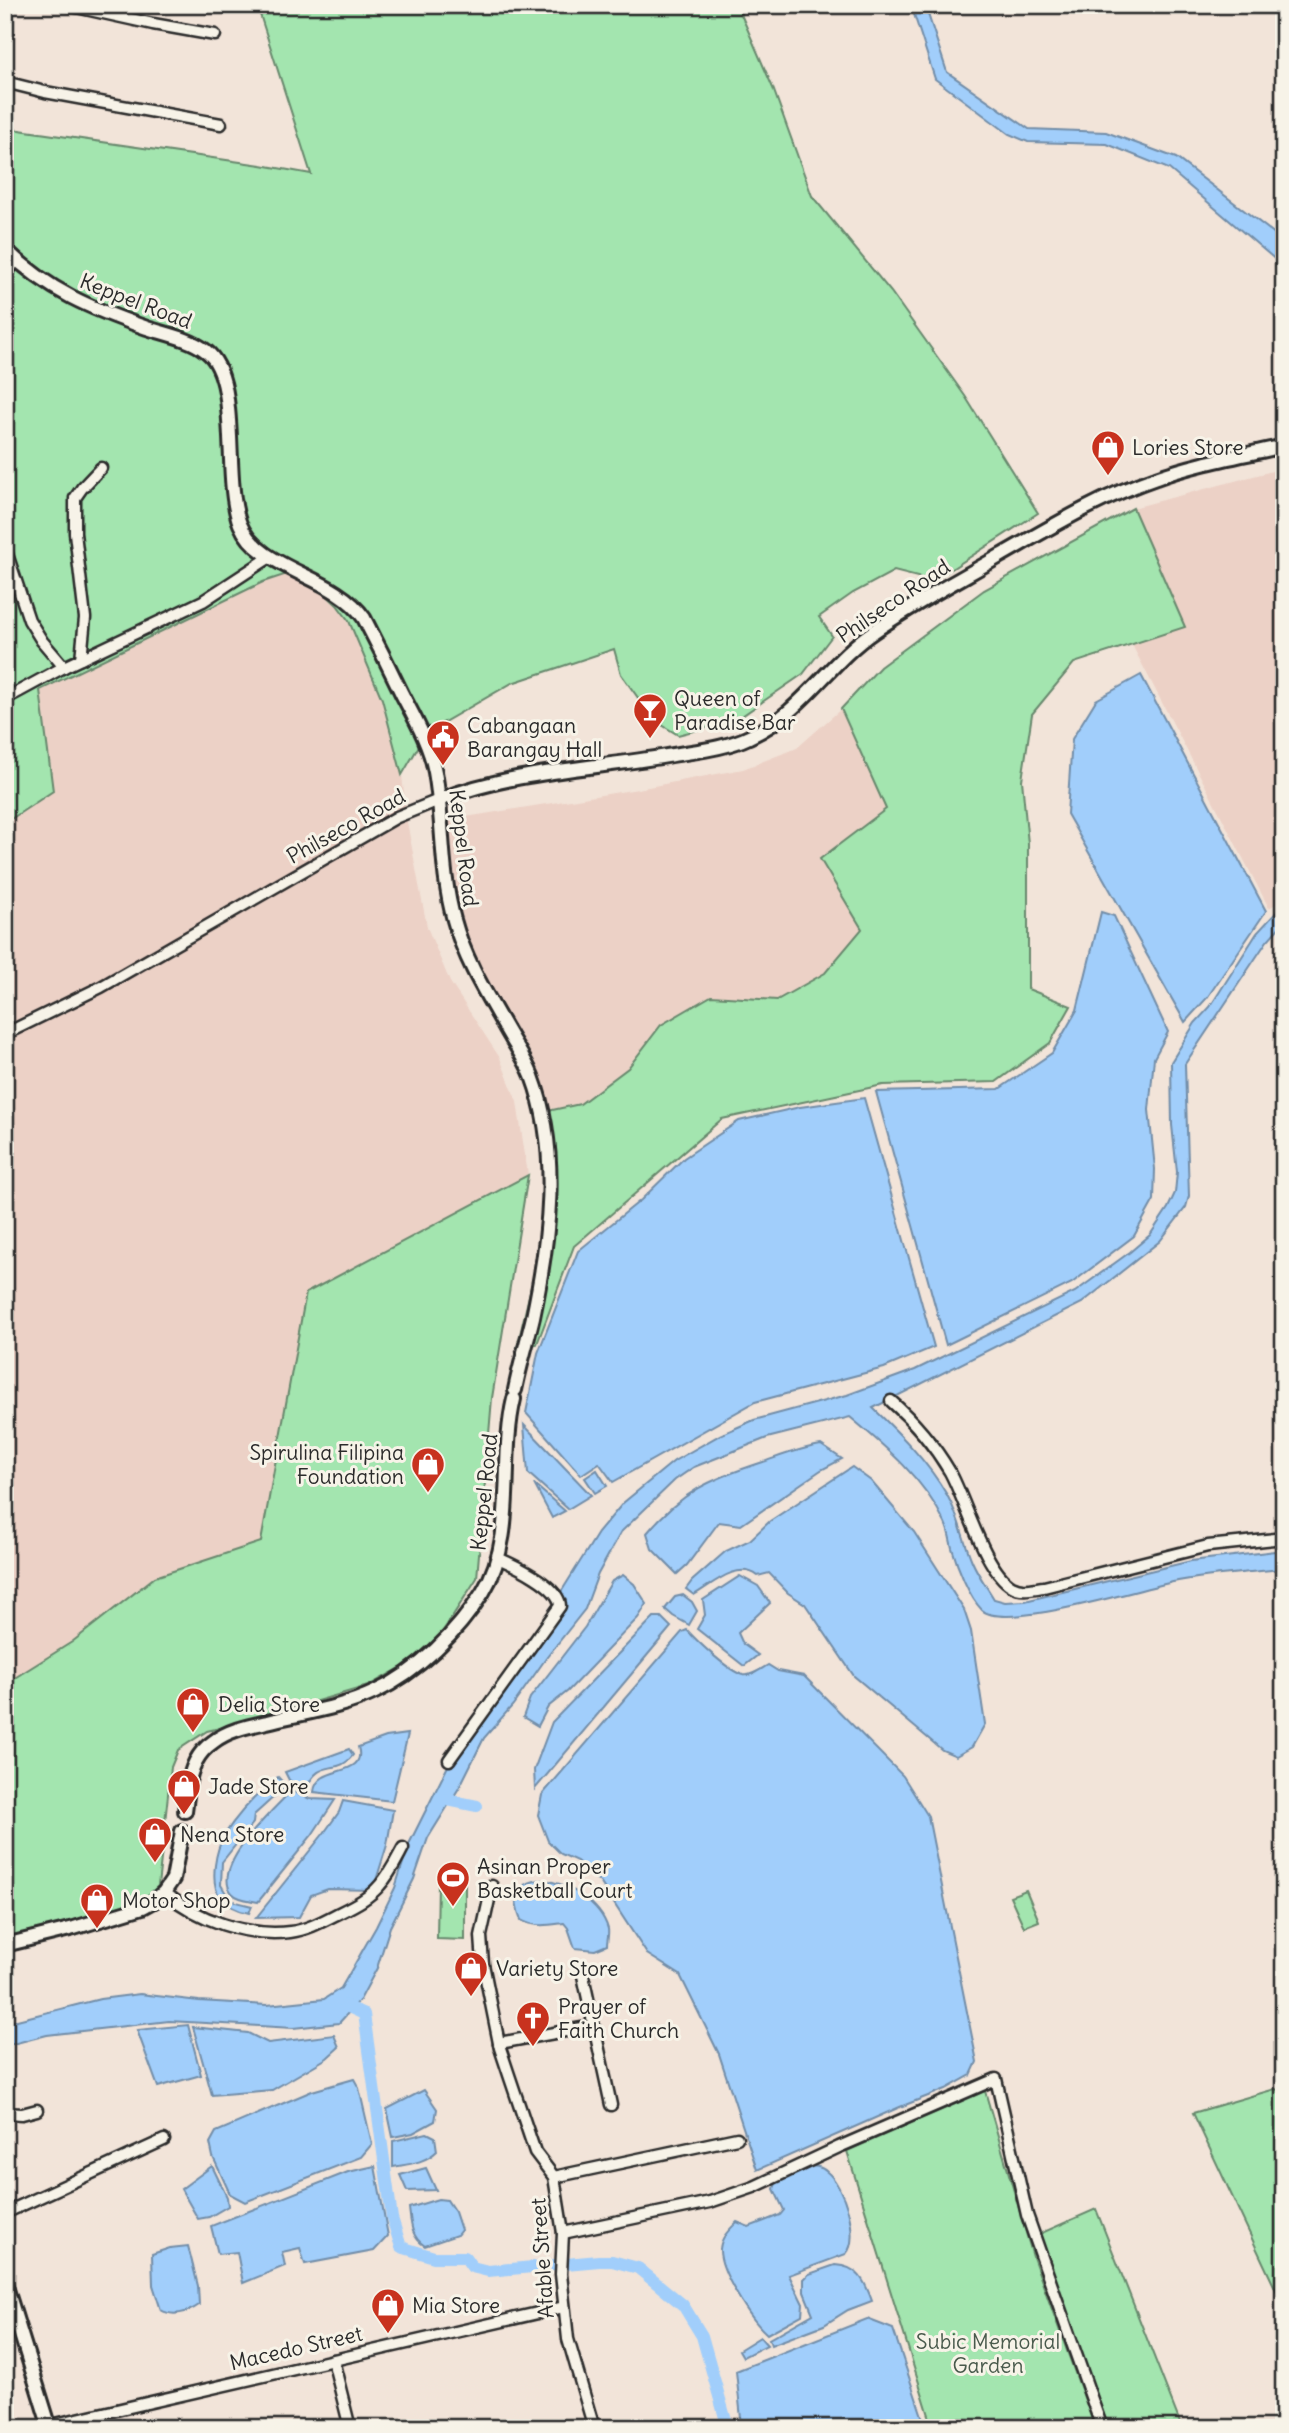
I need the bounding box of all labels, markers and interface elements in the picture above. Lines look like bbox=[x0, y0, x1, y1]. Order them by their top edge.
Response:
street label: Keppel Road bbox=[76, 267, 196, 335]
shop icon: Lories Store bbox=[1089, 428, 1127, 477]
place label: Lories Store bbox=[1132, 434, 1244, 461]
street label: Philseco Road bbox=[831, 553, 955, 649]
place label: Queen of Paradise Bar bbox=[674, 685, 796, 736]
bar icon: Queen of Paradise Bar bbox=[631, 691, 669, 740]
place label: Cabangaan Barangay Hall bbox=[467, 712, 602, 763]
public building icon: Cabangaan Barangay Hall bbox=[424, 718, 462, 767]
street label: Philseco Road bbox=[282, 782, 410, 870]
street label: Keppel Road bbox=[443, 788, 485, 908]
street label: Keppel Road bbox=[464, 1432, 504, 1552]
place label: Spirulina Filipina Foundation bbox=[249, 1439, 404, 1490]
shop icon: Spirulina Filipina Foundation bbox=[409, 1445, 447, 1494]
shop icon: Delia Store bbox=[174, 1685, 212, 1734]
place label: Delia Store bbox=[218, 1691, 320, 1718]
shop icon: Jade Store bbox=[165, 1767, 203, 1816]
place label: Jade Store bbox=[208, 1773, 309, 1800]
shop icon: Nena Store bbox=[136, 1815, 174, 1864]
place label: Nena Store bbox=[180, 1821, 284, 1848]
place label: Asinan Proper Basketball Court bbox=[477, 1853, 633, 1904]
sports icon: Asinan Proper Basketball Court bbox=[434, 1859, 472, 1908]
shop icon: Motor Shop bbox=[78, 1881, 116, 1930]
place label: Motor Shop bbox=[122, 1887, 231, 1914]
shop icon: Variety Store bbox=[452, 1949, 490, 1998]
place label: Variety Store bbox=[496, 1955, 618, 1982]
place label: Prayer of Faith Church bbox=[558, 1993, 679, 2044]
church icon: Prayer of Faith Church bbox=[514, 1999, 552, 2048]
street label: Afable Street bbox=[524, 2197, 560, 2319]
shop icon: Mia Store bbox=[369, 2286, 407, 2335]
place label: Mia Store bbox=[412, 2292, 500, 2319]
street label: Macedo Street bbox=[227, 2320, 365, 2376]
park label: Subic Memorial Garden bbox=[916, 2328, 1060, 2379]

